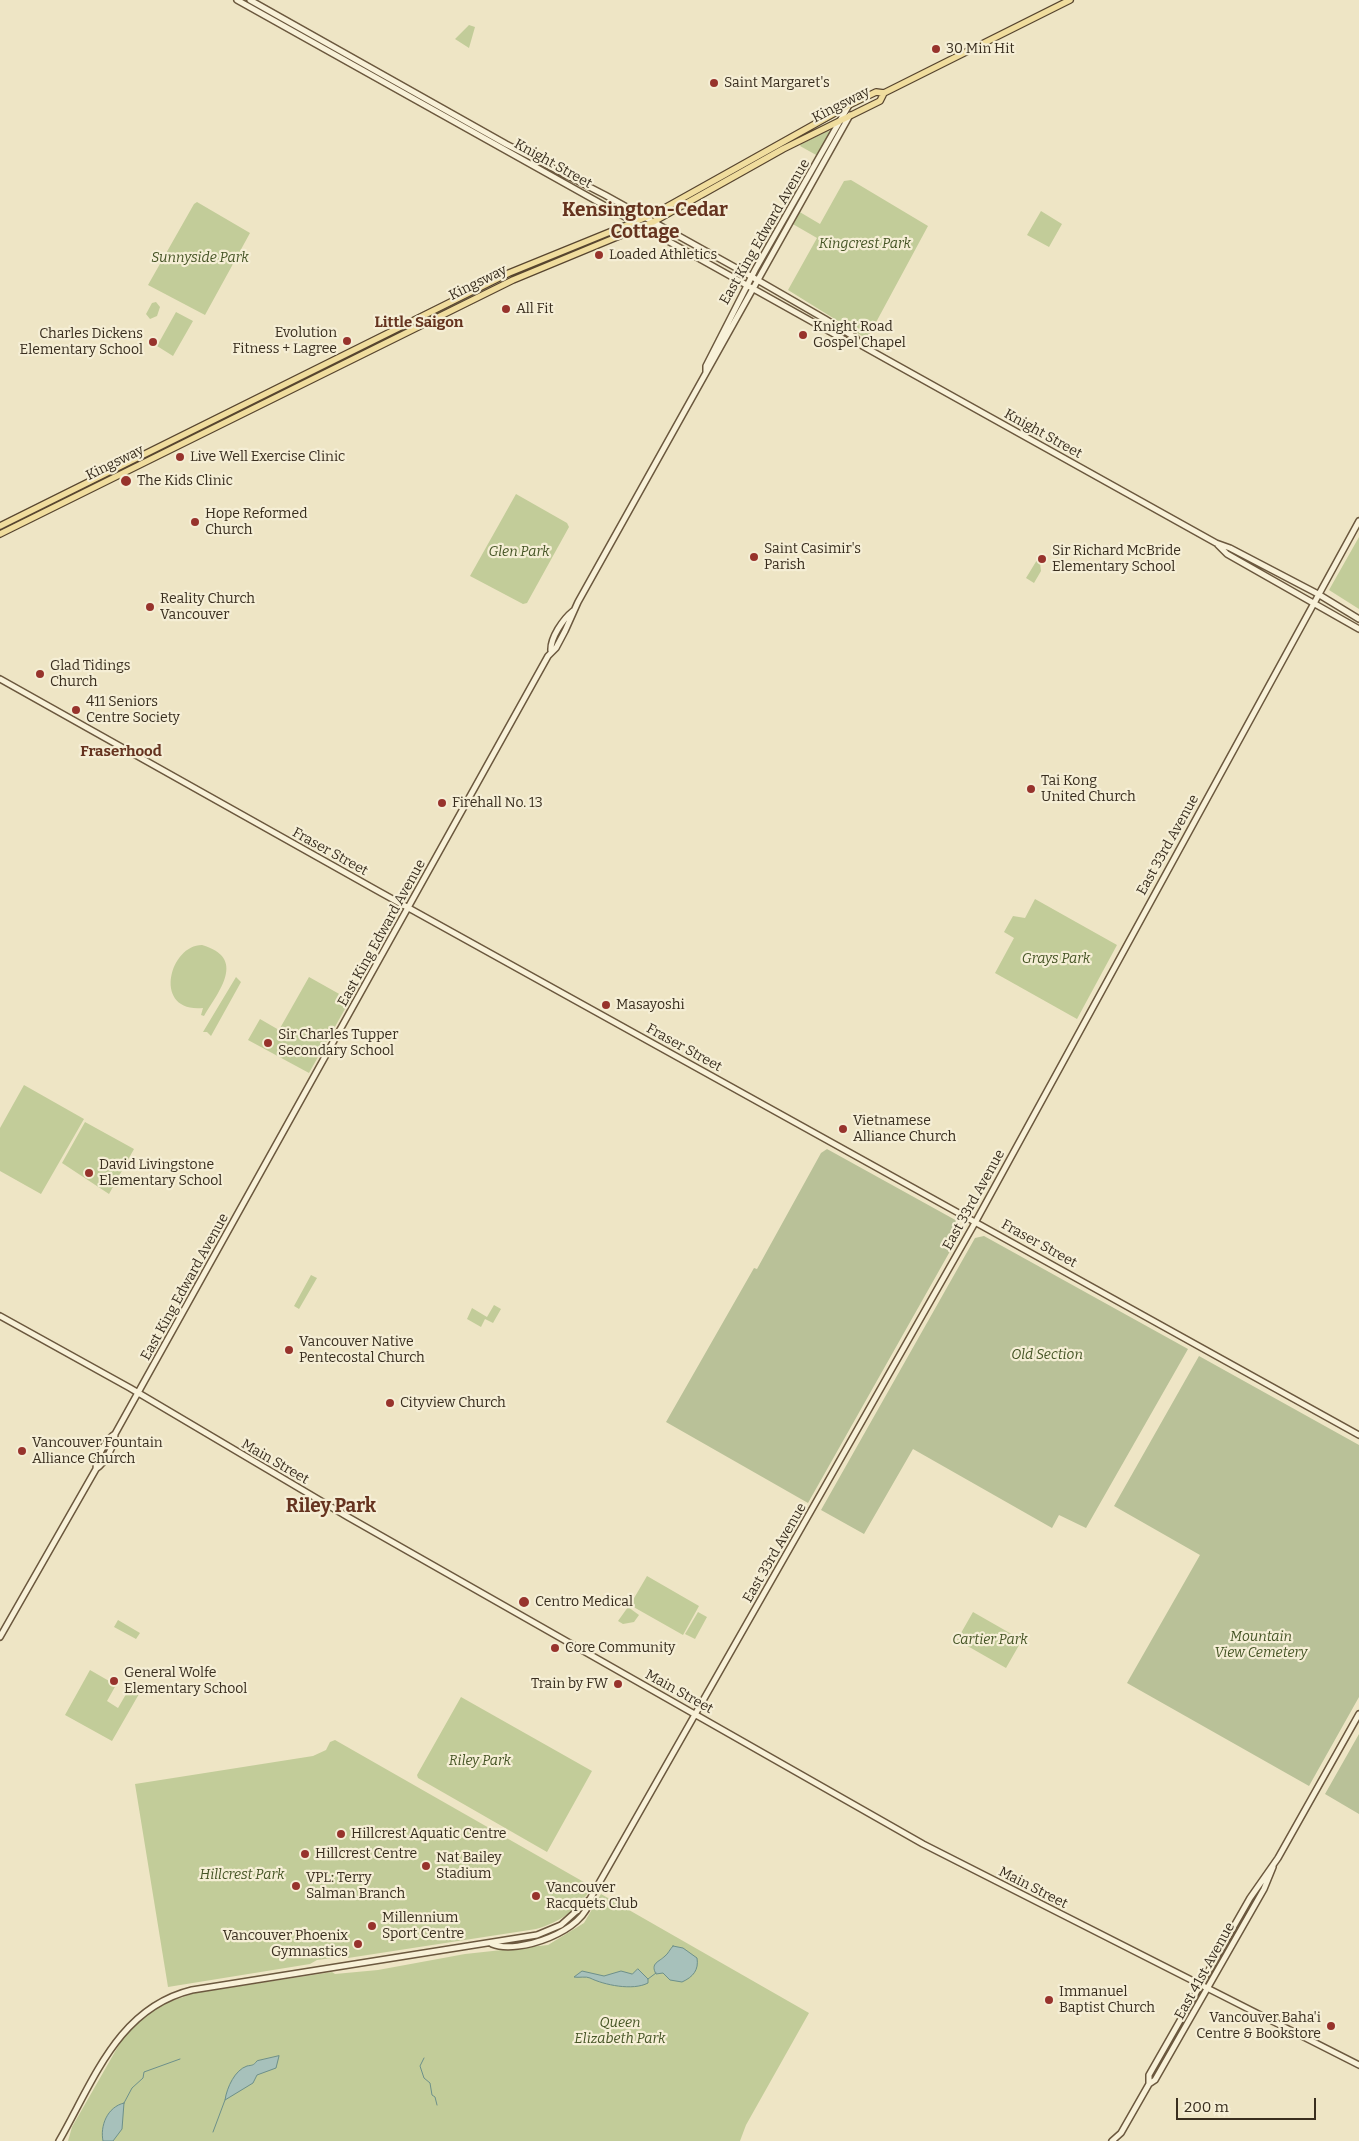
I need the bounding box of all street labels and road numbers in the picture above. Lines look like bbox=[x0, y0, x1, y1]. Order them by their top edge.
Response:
street label: Kingsway bbox=[809, 83, 873, 127]
street label: Knight Street bbox=[511, 136, 595, 192]
street label: East King Edward Avenue bbox=[716, 156, 814, 308]
street label: Kingsway bbox=[446, 262, 510, 304]
street label: Knight Street bbox=[1001, 406, 1085, 462]
street label: Kingsway bbox=[83, 442, 147, 484]
street label: East 33rd Avenue bbox=[1133, 792, 1203, 898]
street label: Fraser Street bbox=[289, 824, 371, 880]
street label: East King Edward Avenue bbox=[335, 857, 429, 1009]
street label: Fraser Street bbox=[643, 1020, 725, 1076]
street label: East 33rd Avenue bbox=[939, 1147, 1009, 1253]
street label: East King Edward Avenue bbox=[138, 1211, 232, 1363]
street label: Fraser Street bbox=[998, 1216, 1080, 1272]
street label: Main Street bbox=[238, 1436, 312, 1488]
street label: East 33rd Avenue bbox=[740, 1500, 810, 1606]
street label: Main Street bbox=[642, 1666, 716, 1718]
street label: Main Street bbox=[996, 1863, 1070, 1913]
street label: East 41st Avenue bbox=[1171, 1920, 1239, 2022]

